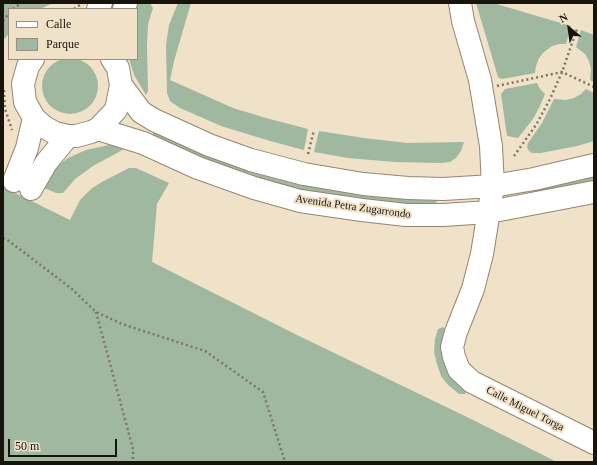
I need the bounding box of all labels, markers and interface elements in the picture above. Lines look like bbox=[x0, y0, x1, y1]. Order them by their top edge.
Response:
legend bbox=[8, 8, 138, 60]
north arrow bbox=[549, 8, 589, 48]
text: N bbox=[557, 10, 570, 25]
text: Calle bbox=[46, 17, 71, 31]
text: Parque bbox=[46, 37, 79, 51]
street label: Avenida Petra Zugarrondo bbox=[294, 192, 412, 222]
street label: Calle Miguel Torga bbox=[484, 384, 566, 434]
scale bar bbox=[10, 431, 119, 457]
text: 50 m bbox=[15, 439, 39, 453]

